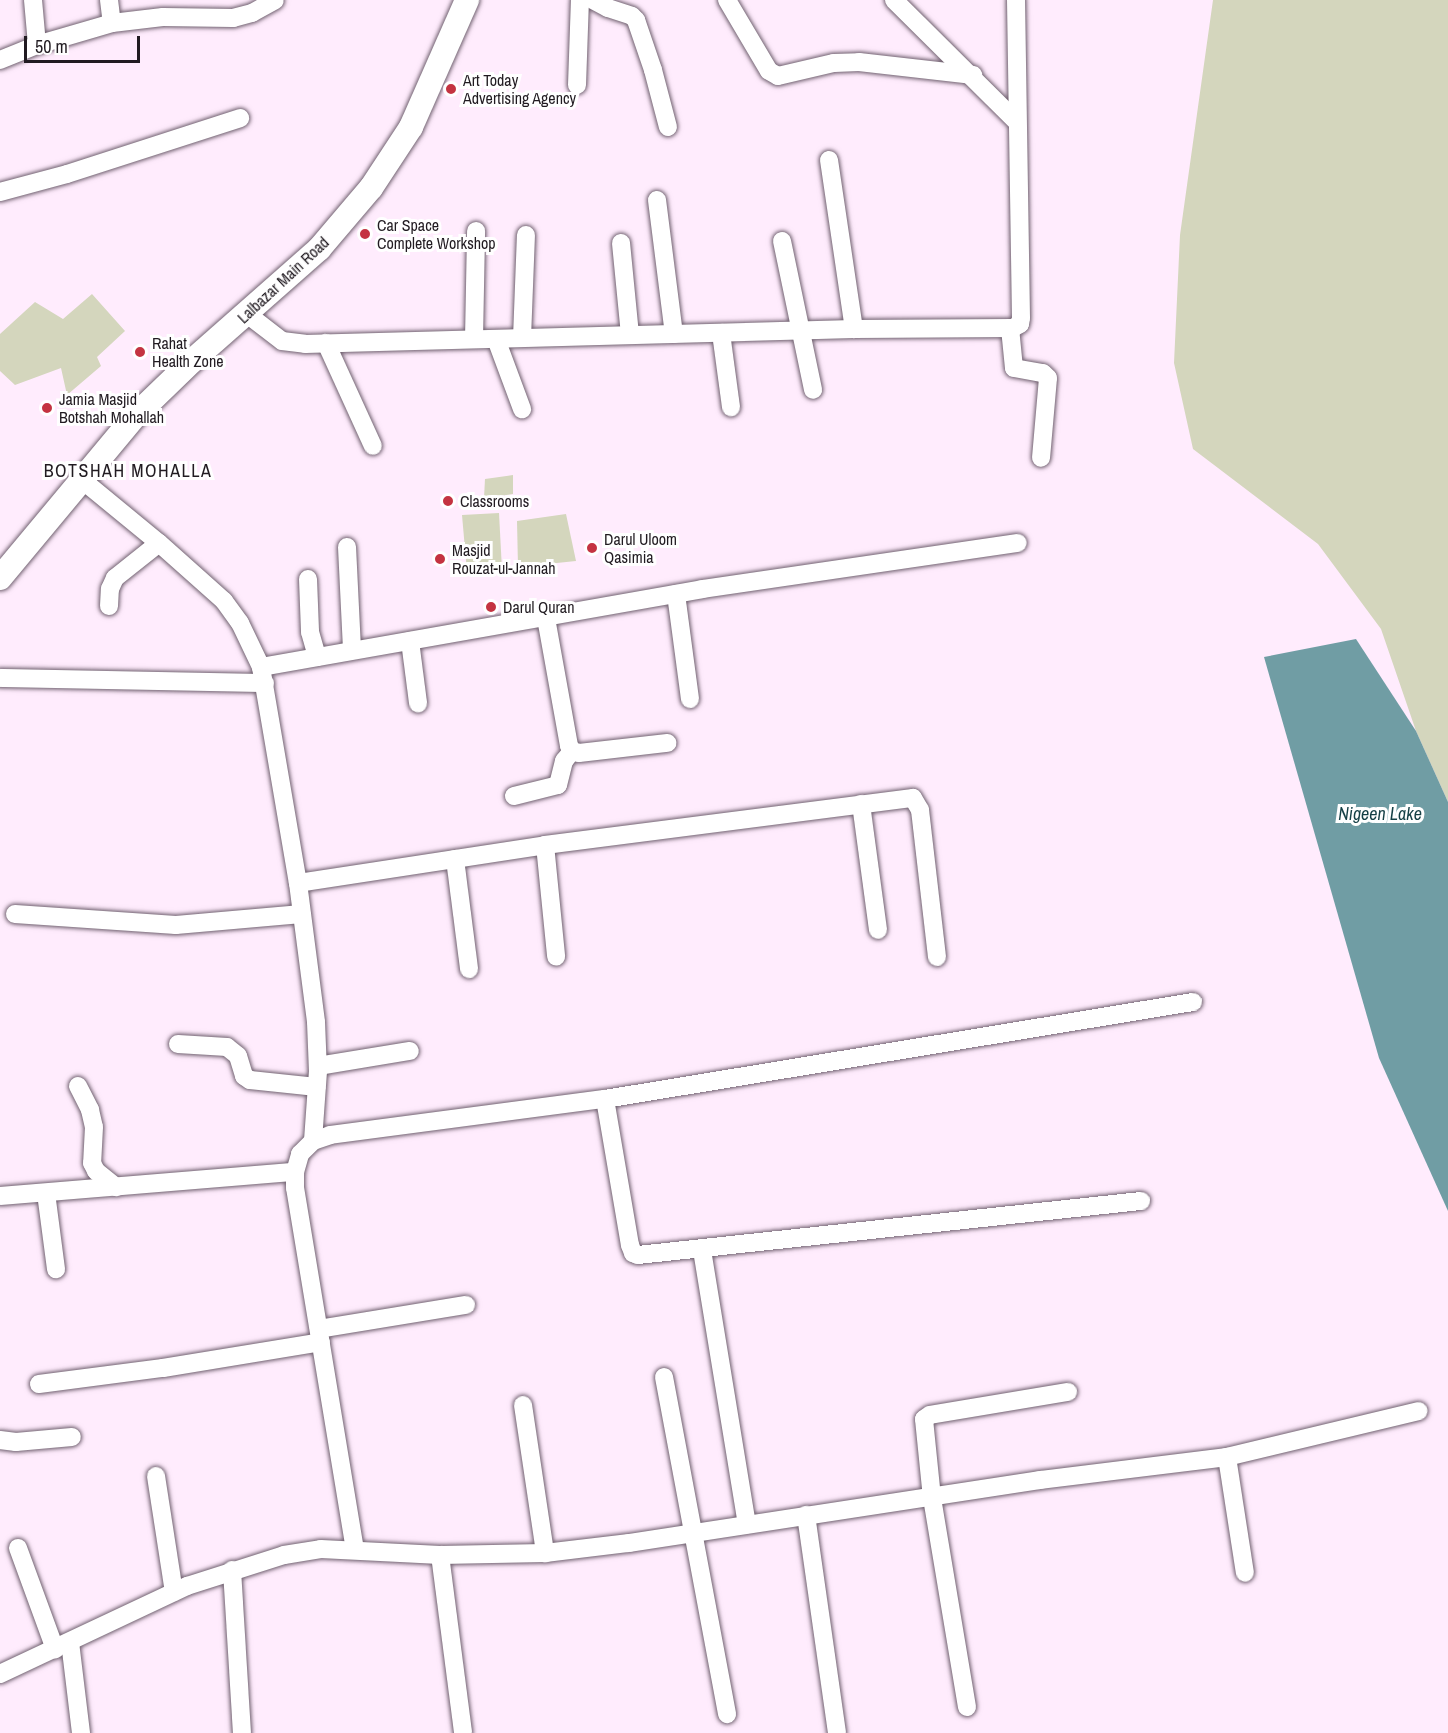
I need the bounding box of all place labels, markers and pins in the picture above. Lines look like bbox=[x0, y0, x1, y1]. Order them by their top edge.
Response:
place label: Art Today Advertising Agency bbox=[463, 70, 577, 108]
marker: Art Today Advertising Agency bbox=[444, 82, 458, 96]
place label: Car Space Complete Workshop bbox=[377, 215, 496, 253]
marker: Car Space Complete Workshop bbox=[358, 227, 372, 241]
place label: Rahat Health Zone bbox=[152, 333, 223, 371]
marker: Rahat Health Zone bbox=[133, 345, 147, 359]
place label: Jamia Masjid Botshah Mohallah bbox=[59, 389, 164, 427]
marker: Jamia Masjid Botshah Mohallah bbox=[40, 401, 54, 415]
place label: Classrooms bbox=[460, 491, 529, 511]
marker: Classrooms bbox=[441, 494, 455, 508]
place label: Darul Uloom Qasimia bbox=[604, 529, 677, 567]
place label: Masjid Rouzat-ul-Jannah bbox=[452, 540, 556, 578]
marker: Darul Uloom Qasimia bbox=[585, 541, 599, 555]
marker: Masjid Rouzat-ul-Jannah bbox=[433, 552, 447, 566]
place label: Darul Quran bbox=[503, 597, 574, 617]
marker: Darul Quran bbox=[484, 600, 498, 614]

